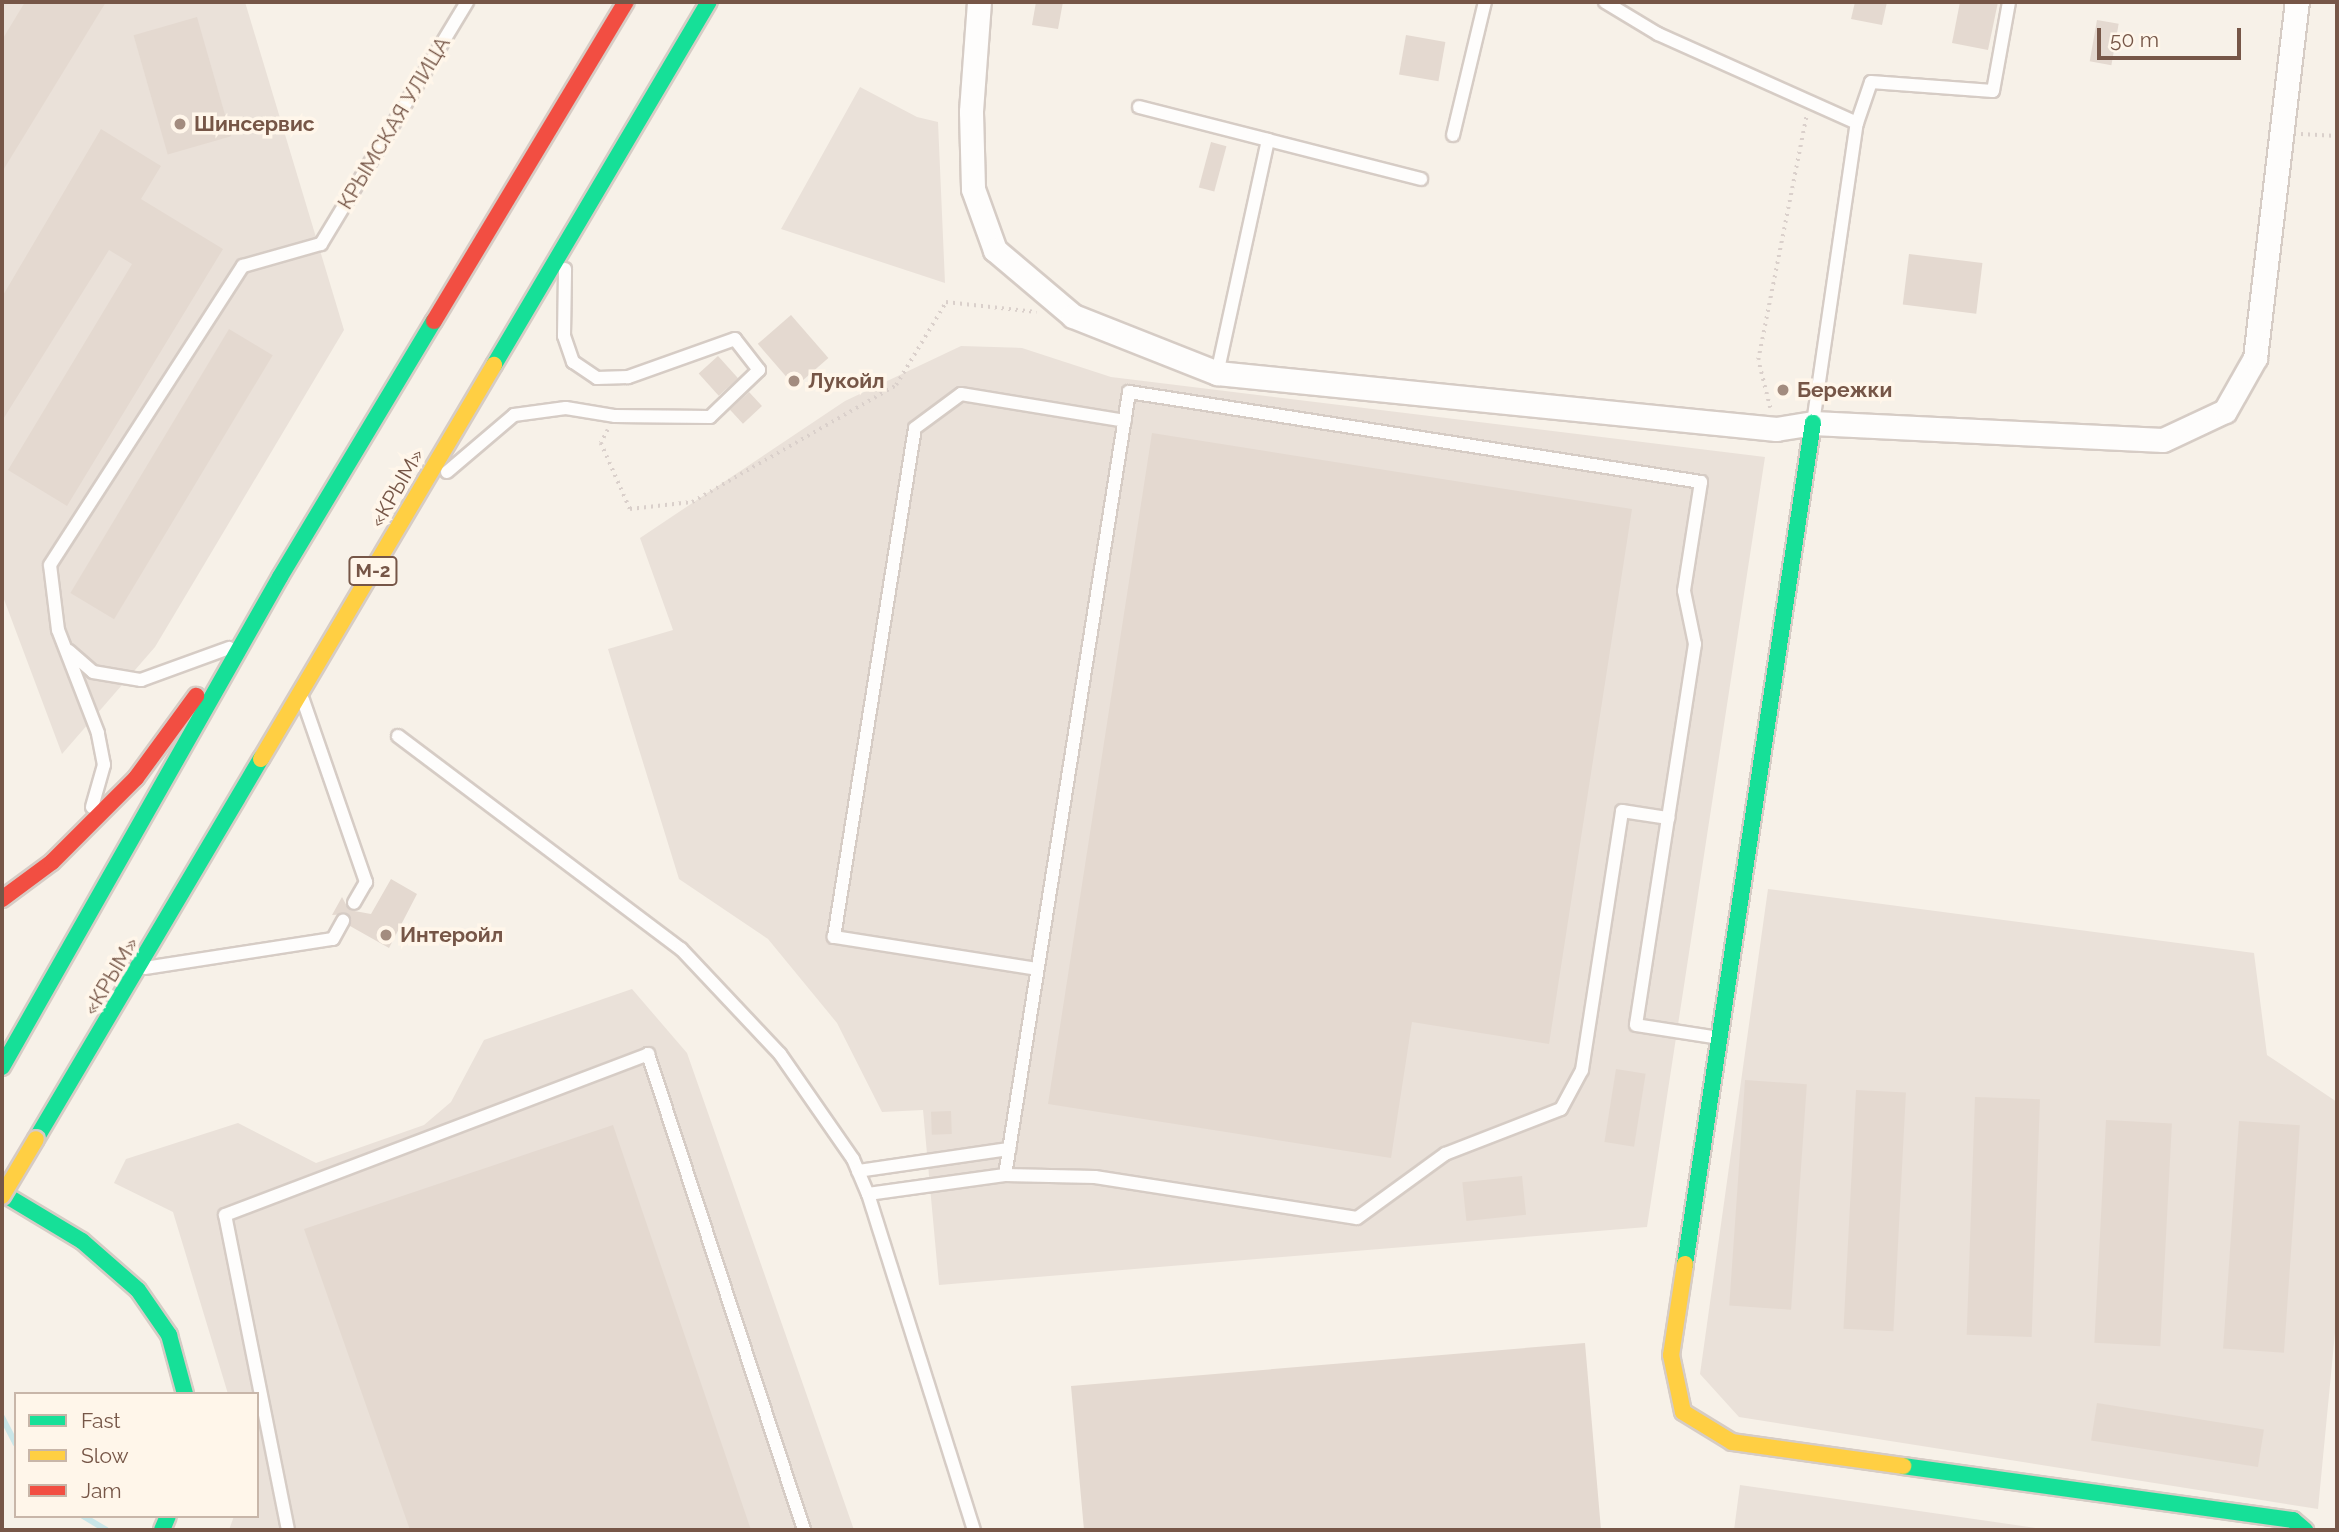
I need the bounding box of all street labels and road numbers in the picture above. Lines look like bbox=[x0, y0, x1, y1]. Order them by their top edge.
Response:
street label: КРЫМСКАЯ УЛИЦА bbox=[332, 32, 456, 214]
street label: «КРЫМ» bbox=[364, 444, 430, 532]
road number: М-2 bbox=[347, 556, 399, 586]
street label: «КРЫМ» bbox=[78, 932, 144, 1020]

